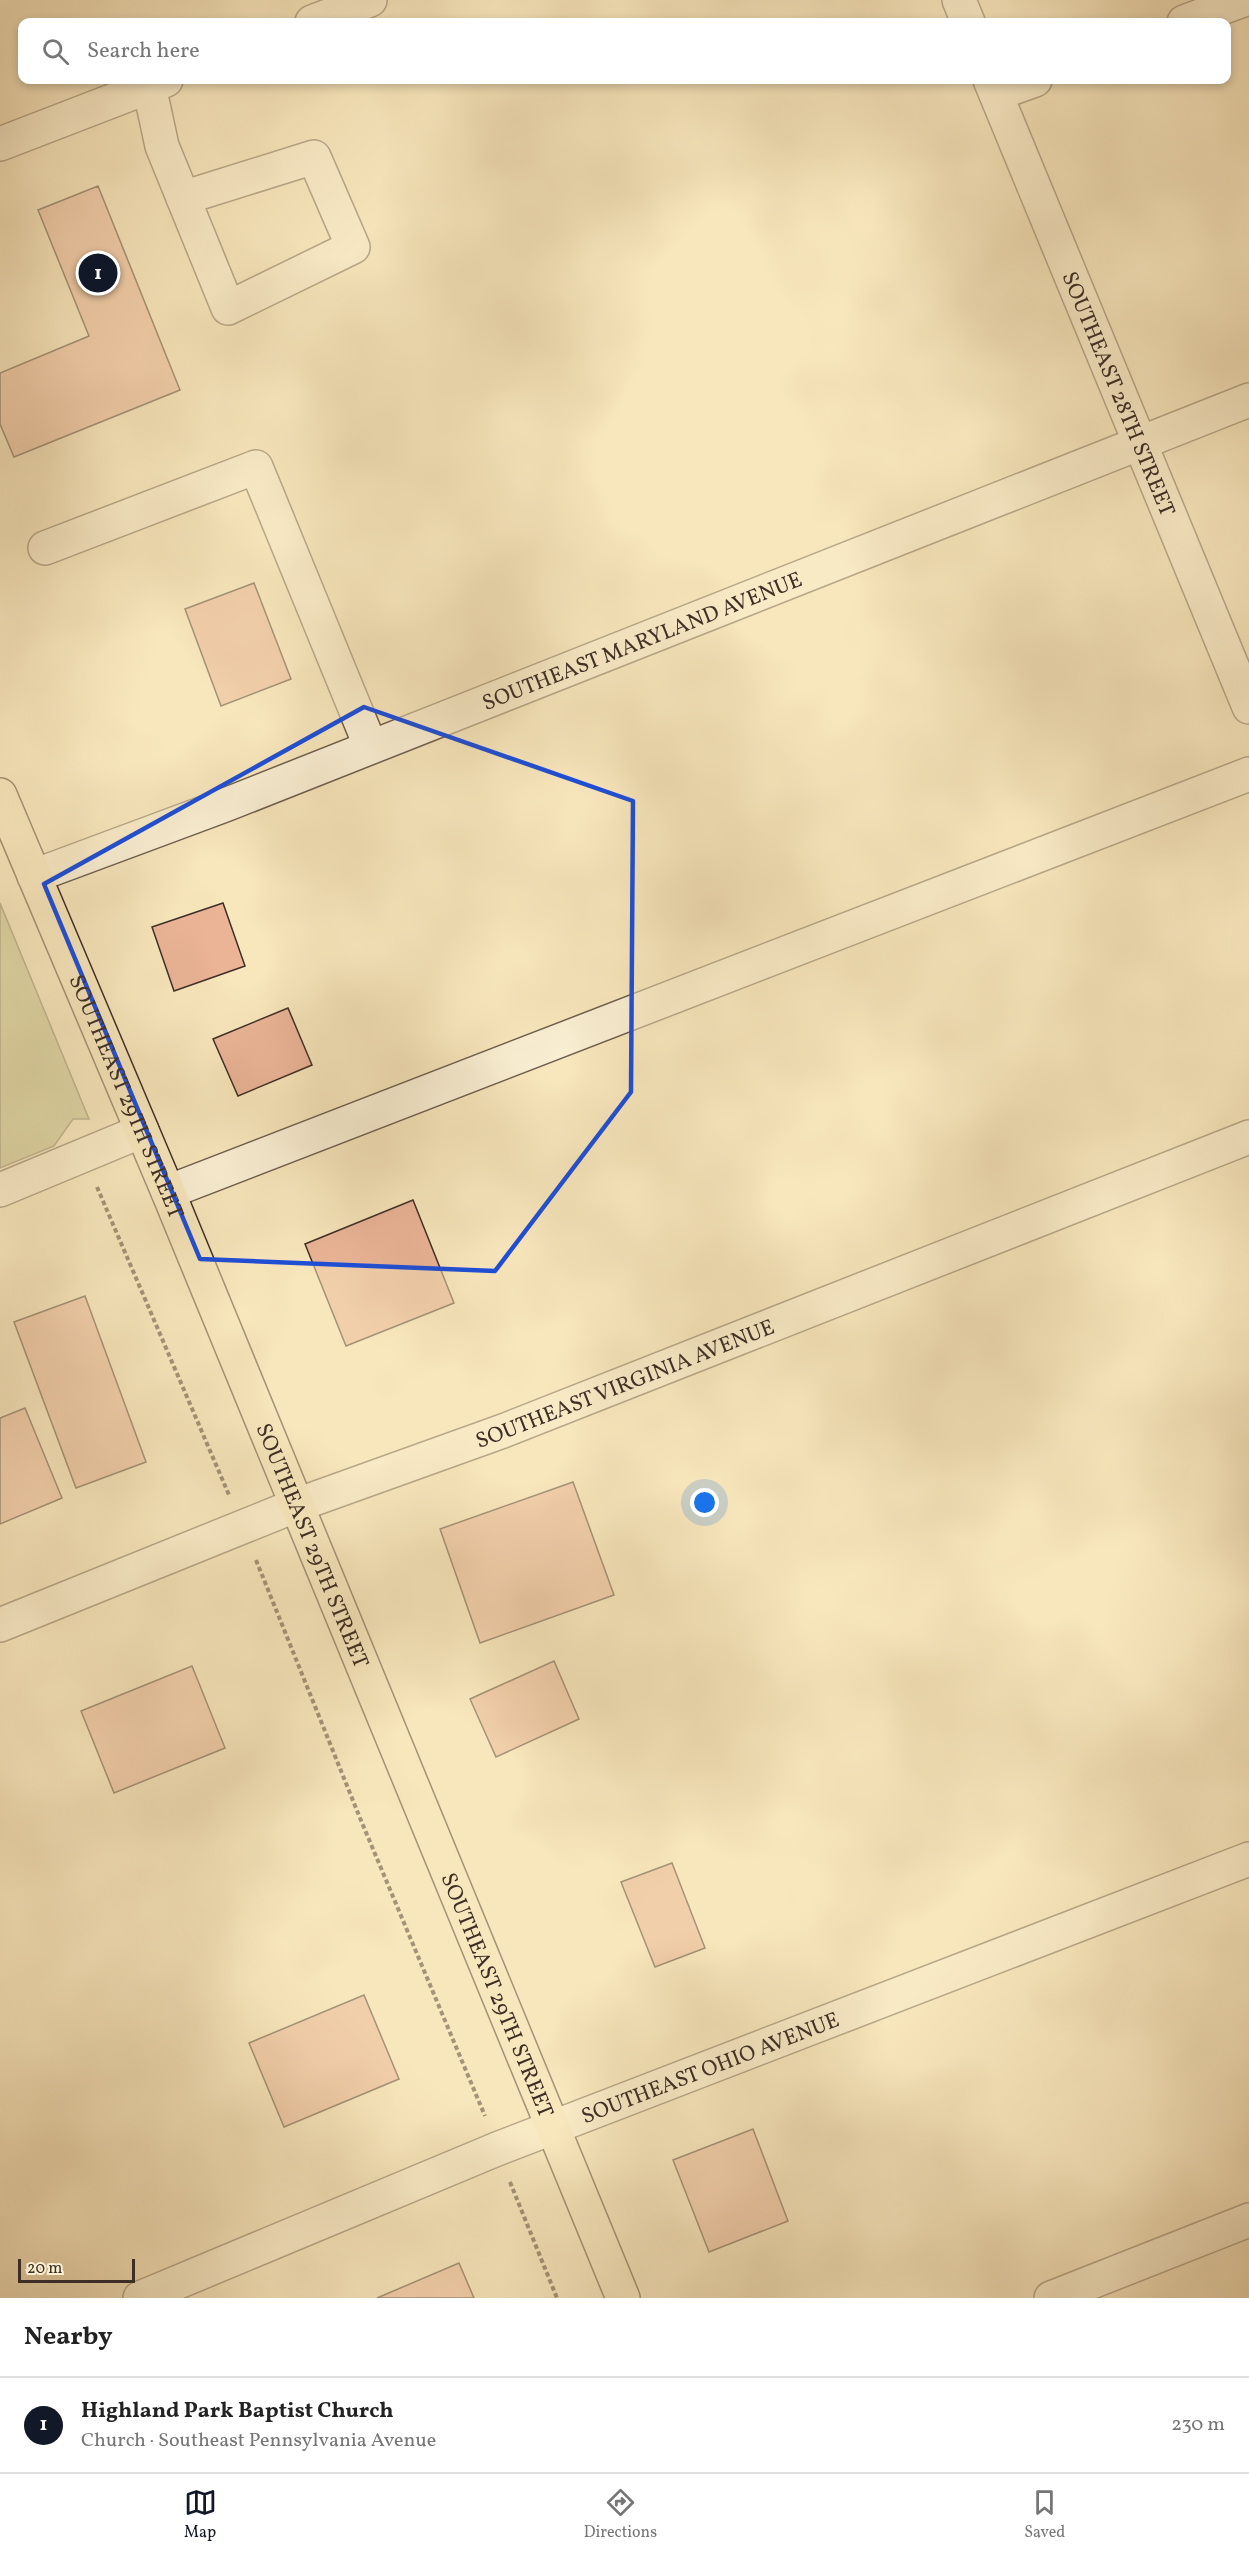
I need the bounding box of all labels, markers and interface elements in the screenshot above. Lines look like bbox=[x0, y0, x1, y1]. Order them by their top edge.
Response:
search box bbox=[18, 18, 1231, 84]
icon: search bbox=[39, 35, 72, 68]
text: Search here bbox=[87, 36, 200, 67]
pin: 1 bbox=[78, 250, 118, 296]
street label: SOUTHEAST 28TH STREET bbox=[1053, 267, 1182, 522]
street label: SOUTHEAST MARYLAND AVENUE bbox=[478, 565, 807, 720]
street label: SOUTHEAST 29TH STREET bbox=[60, 970, 190, 1224]
street label: SOUTHEAST VIRGINIA AVENUE bbox=[472, 1313, 779, 1458]
street label: SOUTHEAST 29TH STREET bbox=[247, 1419, 375, 1673]
your location bbox=[690, 1488, 719, 1517]
street label: SOUTHEAST 29TH STREET bbox=[432, 1868, 560, 2123]
street label: SOUTHEAST OHIO AVENUE bbox=[577, 2005, 844, 2133]
scale bar bbox=[18, 2256, 135, 2284]
text: 20 m bbox=[27, 2258, 62, 2280]
text: Nearby bbox=[24, 2319, 113, 2355]
text: Highland Park Baptist Church bbox=[81, 2396, 394, 2427]
text: 1 bbox=[39, 2411, 48, 2439]
text: 230 m bbox=[1171, 2411, 1225, 2439]
text: Church · Southeast Pennsylvania Avenue bbox=[81, 2427, 436, 2455]
tab: Map bbox=[184, 2486, 217, 2544]
tab: Directions bbox=[584, 2486, 657, 2544]
tab: Saved bbox=[1024, 2486, 1065, 2544]

